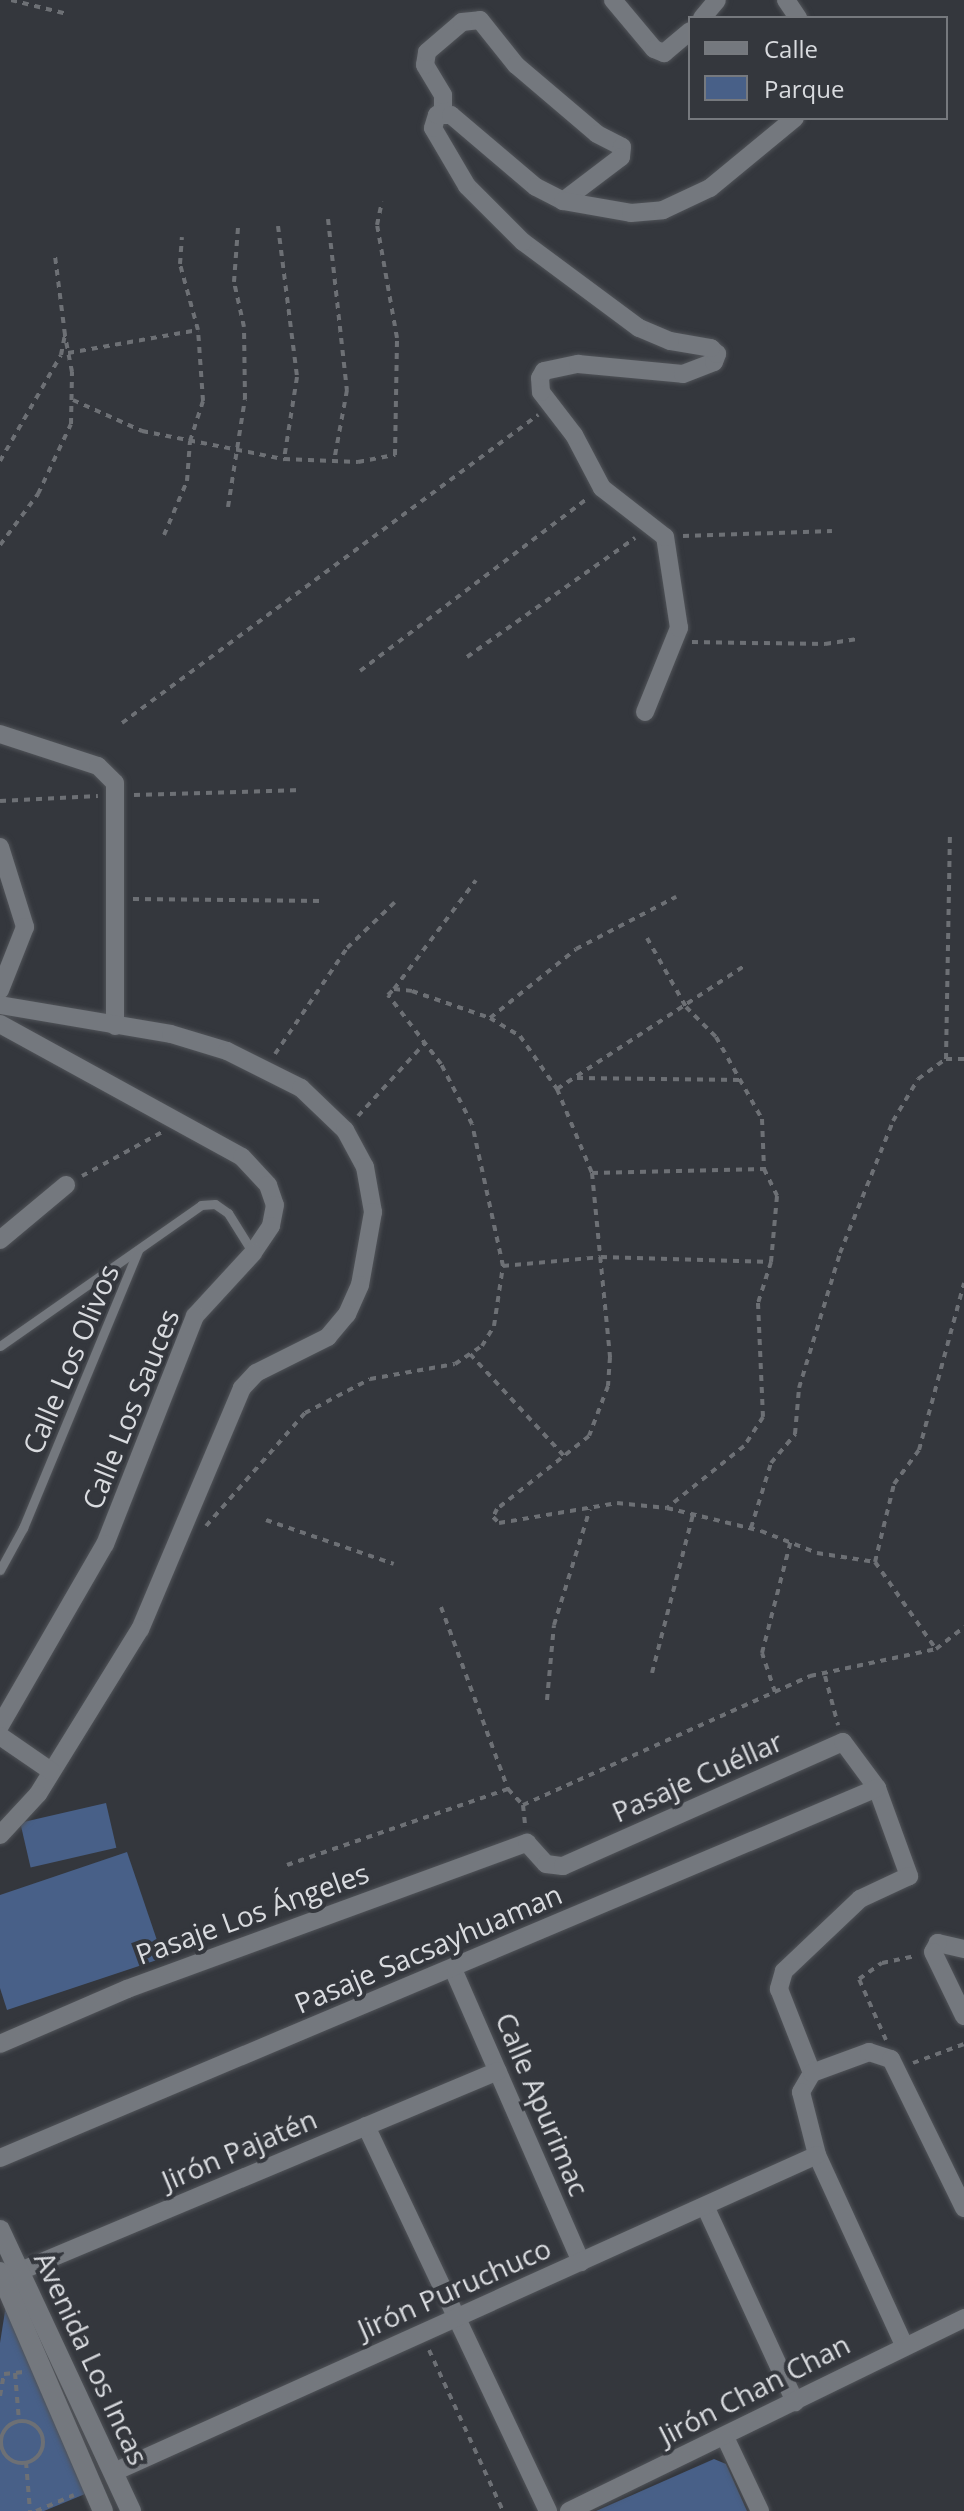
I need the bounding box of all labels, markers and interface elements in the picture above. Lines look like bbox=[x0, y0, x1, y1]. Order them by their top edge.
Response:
legend bbox=[688, 16, 948, 120]
text: Calle bbox=[764, 32, 818, 65]
text: Parque bbox=[764, 72, 844, 105]
street label: Calle Los Olivos bbox=[15, 1259, 125, 1459]
street label: Calle Los Sauces bbox=[75, 1304, 185, 1514]
street label: Pasaje Cuéllar bbox=[607, 1723, 787, 1829]
street label: Pasaje Los Ángeles bbox=[131, 1855, 373, 1971]
street label: Pasaje Sacsayhuaman bbox=[289, 1876, 567, 2020]
street label: Calle Apurimac bbox=[489, 2007, 597, 2201]
street label: Jirón Pajatén bbox=[156, 2101, 322, 2197]
street label: Jirón Puruchuco bbox=[352, 2230, 556, 2346]
street label: Avenida Los Incas bbox=[28, 2246, 156, 2470]
street label: Jirón Chan Chan bbox=[653, 2326, 855, 2452]

